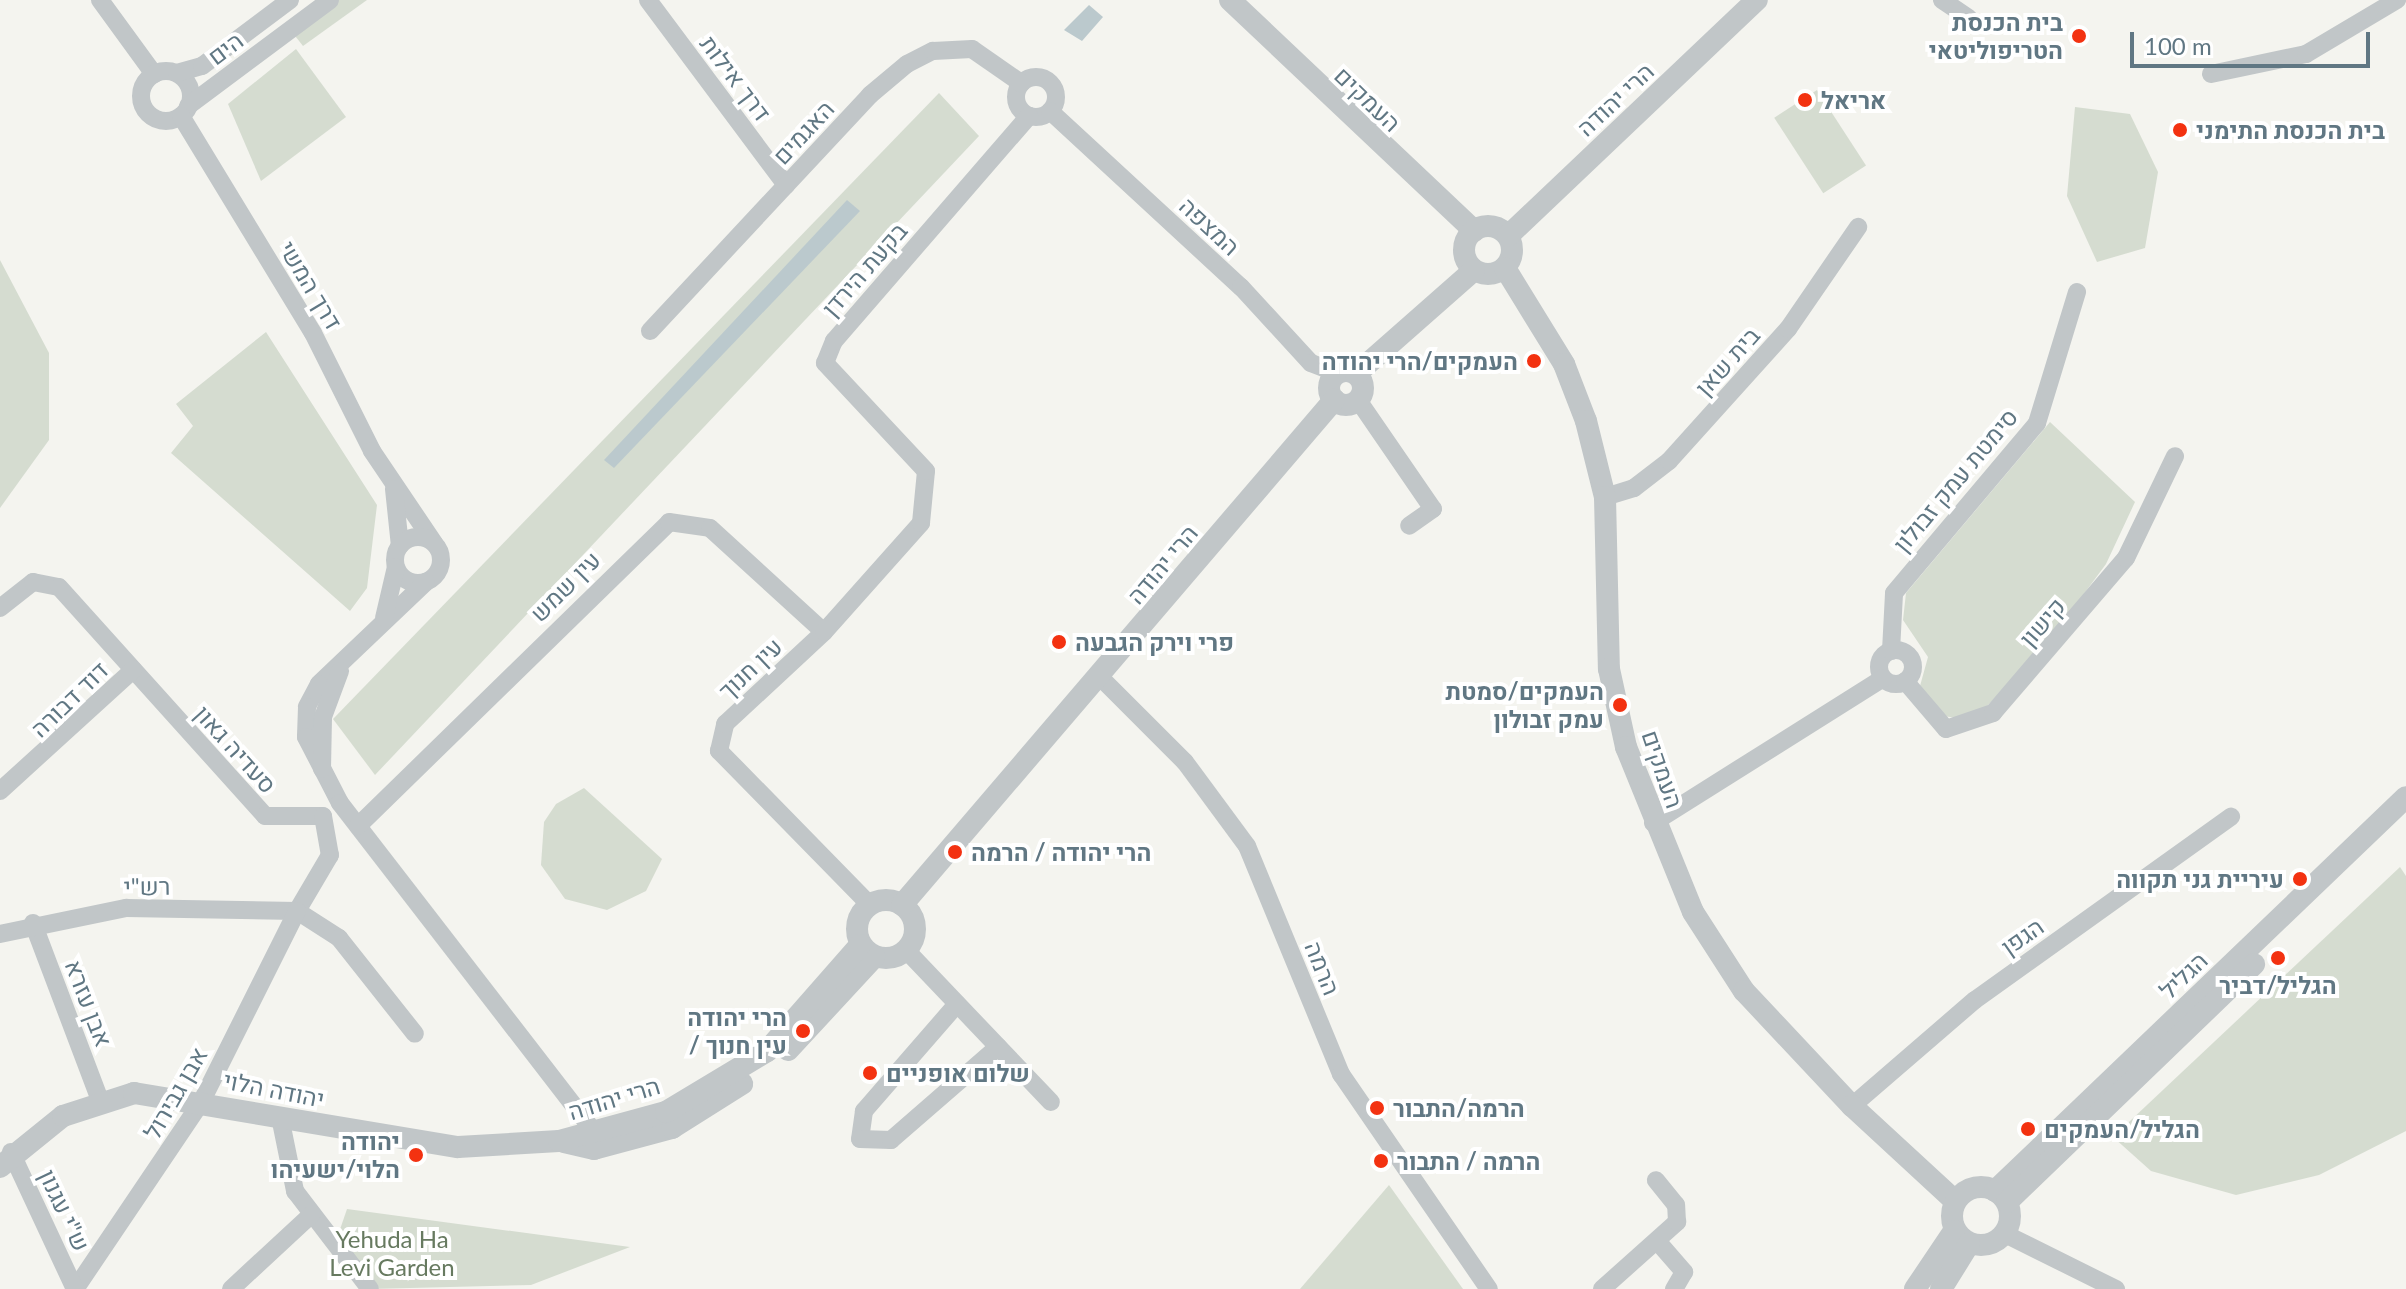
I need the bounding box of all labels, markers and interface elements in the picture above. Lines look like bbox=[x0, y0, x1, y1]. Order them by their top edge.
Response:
place label: בית הכנסת הטריפוליטאי bbox=[1929, 8, 2063, 64]
scale bar bbox=[2134, 16, 2374, 66]
street label: הים bbox=[202, 25, 248, 71]
marker: בית הכנסת הטריפוליטאי bbox=[2070, 27, 2088, 45]
street label: דרך אילות bbox=[695, 30, 777, 126]
text: 100 m bbox=[2144, 31, 2212, 60]
street label: הרי יהודה bbox=[1571, 56, 1659, 142]
street label: העמקים bbox=[1329, 61, 1407, 137]
place label: אריאל bbox=[1821, 86, 1886, 114]
marker: אריאל bbox=[1796, 91, 1814, 109]
street label: האגמים bbox=[766, 94, 840, 170]
place label: בית הכנסת התימני bbox=[2196, 116, 2385, 144]
marker: בית הכנסת התימני bbox=[2171, 121, 2189, 139]
street label: המצפה bbox=[1174, 191, 1246, 261]
street label: בקעת הירדן bbox=[815, 216, 913, 322]
street label: דרך המשי bbox=[273, 236, 349, 334]
street label: בית שאן bbox=[1689, 321, 1765, 401]
place label: העמקים/הרי יהודה bbox=[1322, 347, 1518, 375]
marker: העמקים/הרי יהודה bbox=[1525, 352, 1543, 370]
street label: סימטת עמק זבולון bbox=[1887, 402, 2023, 558]
street label: הרי יהודה bbox=[1121, 519, 1203, 609]
street label: עין שמש bbox=[524, 545, 606, 627]
street label: קישון bbox=[2013, 592, 2071, 652]
place label: פרי וירק הגבעה bbox=[1075, 628, 1234, 656]
street label: עין חנוך bbox=[712, 631, 788, 705]
marker: פרי וירק הגבעה bbox=[1050, 633, 1068, 651]
street label: דוד דבורה bbox=[24, 655, 114, 743]
place label: העמקים/סמטת עמק זבולון bbox=[1445, 677, 1604, 733]
marker: העמקים/סמטת עמק זבולון bbox=[1611, 696, 1629, 714]
street label: סעדיה גאון bbox=[189, 699, 283, 799]
street label: העמקים bbox=[1636, 726, 1690, 812]
place label: הרי יהודה / הרמה bbox=[971, 838, 1151, 866]
marker: הרי יהודה / הרמה bbox=[946, 843, 964, 861]
place label: עיריית גני תקווה bbox=[2116, 865, 2284, 893]
marker: עיריית גני תקווה bbox=[2291, 870, 2309, 888]
street label: רש"י bbox=[123, 871, 171, 901]
street label: הגפן bbox=[1995, 911, 2049, 961]
street label: הרמה bbox=[1299, 937, 1347, 999]
street label: הגליל bbox=[2153, 945, 2213, 1005]
marker: הגליל/דביר bbox=[2269, 949, 2287, 967]
street label: אבן עזרא bbox=[59, 956, 119, 1050]
place label: הגליל/דביר bbox=[2219, 971, 2337, 999]
place label: הרי יהודה / עין חנוך bbox=[687, 1003, 787, 1059]
marker: הרי יהודה / עין חנוך bbox=[794, 1022, 812, 1040]
street label: אבן גבירול bbox=[137, 1042, 213, 1144]
place label: שלום אופניים bbox=[886, 1059, 1030, 1087]
marker: שלום אופניים bbox=[861, 1064, 879, 1082]
street label: יהודה הלוי bbox=[221, 1065, 327, 1113]
street label: הרי יהודה bbox=[565, 1070, 663, 1126]
place label: הרמה/התבור bbox=[1393, 1094, 1525, 1122]
marker: הרמה/התבור bbox=[1368, 1099, 1386, 1117]
place label: הגליל/העמקים bbox=[2044, 1115, 2200, 1143]
marker: הגליל/העמקים bbox=[2019, 1120, 2037, 1138]
place label: יהודה הלוי/ישעיהו bbox=[271, 1127, 400, 1183]
marker: יהודה הלוי/ישעיהו bbox=[407, 1146, 425, 1164]
place label: הרמה / התבור bbox=[1397, 1147, 1540, 1175]
marker: הרמה / התבור bbox=[1372, 1152, 1390, 1170]
street label: ש"י עגנון bbox=[34, 1164, 96, 1256]
park label: Yehuda Ha Levi Garden bbox=[329, 1225, 455, 1281]

